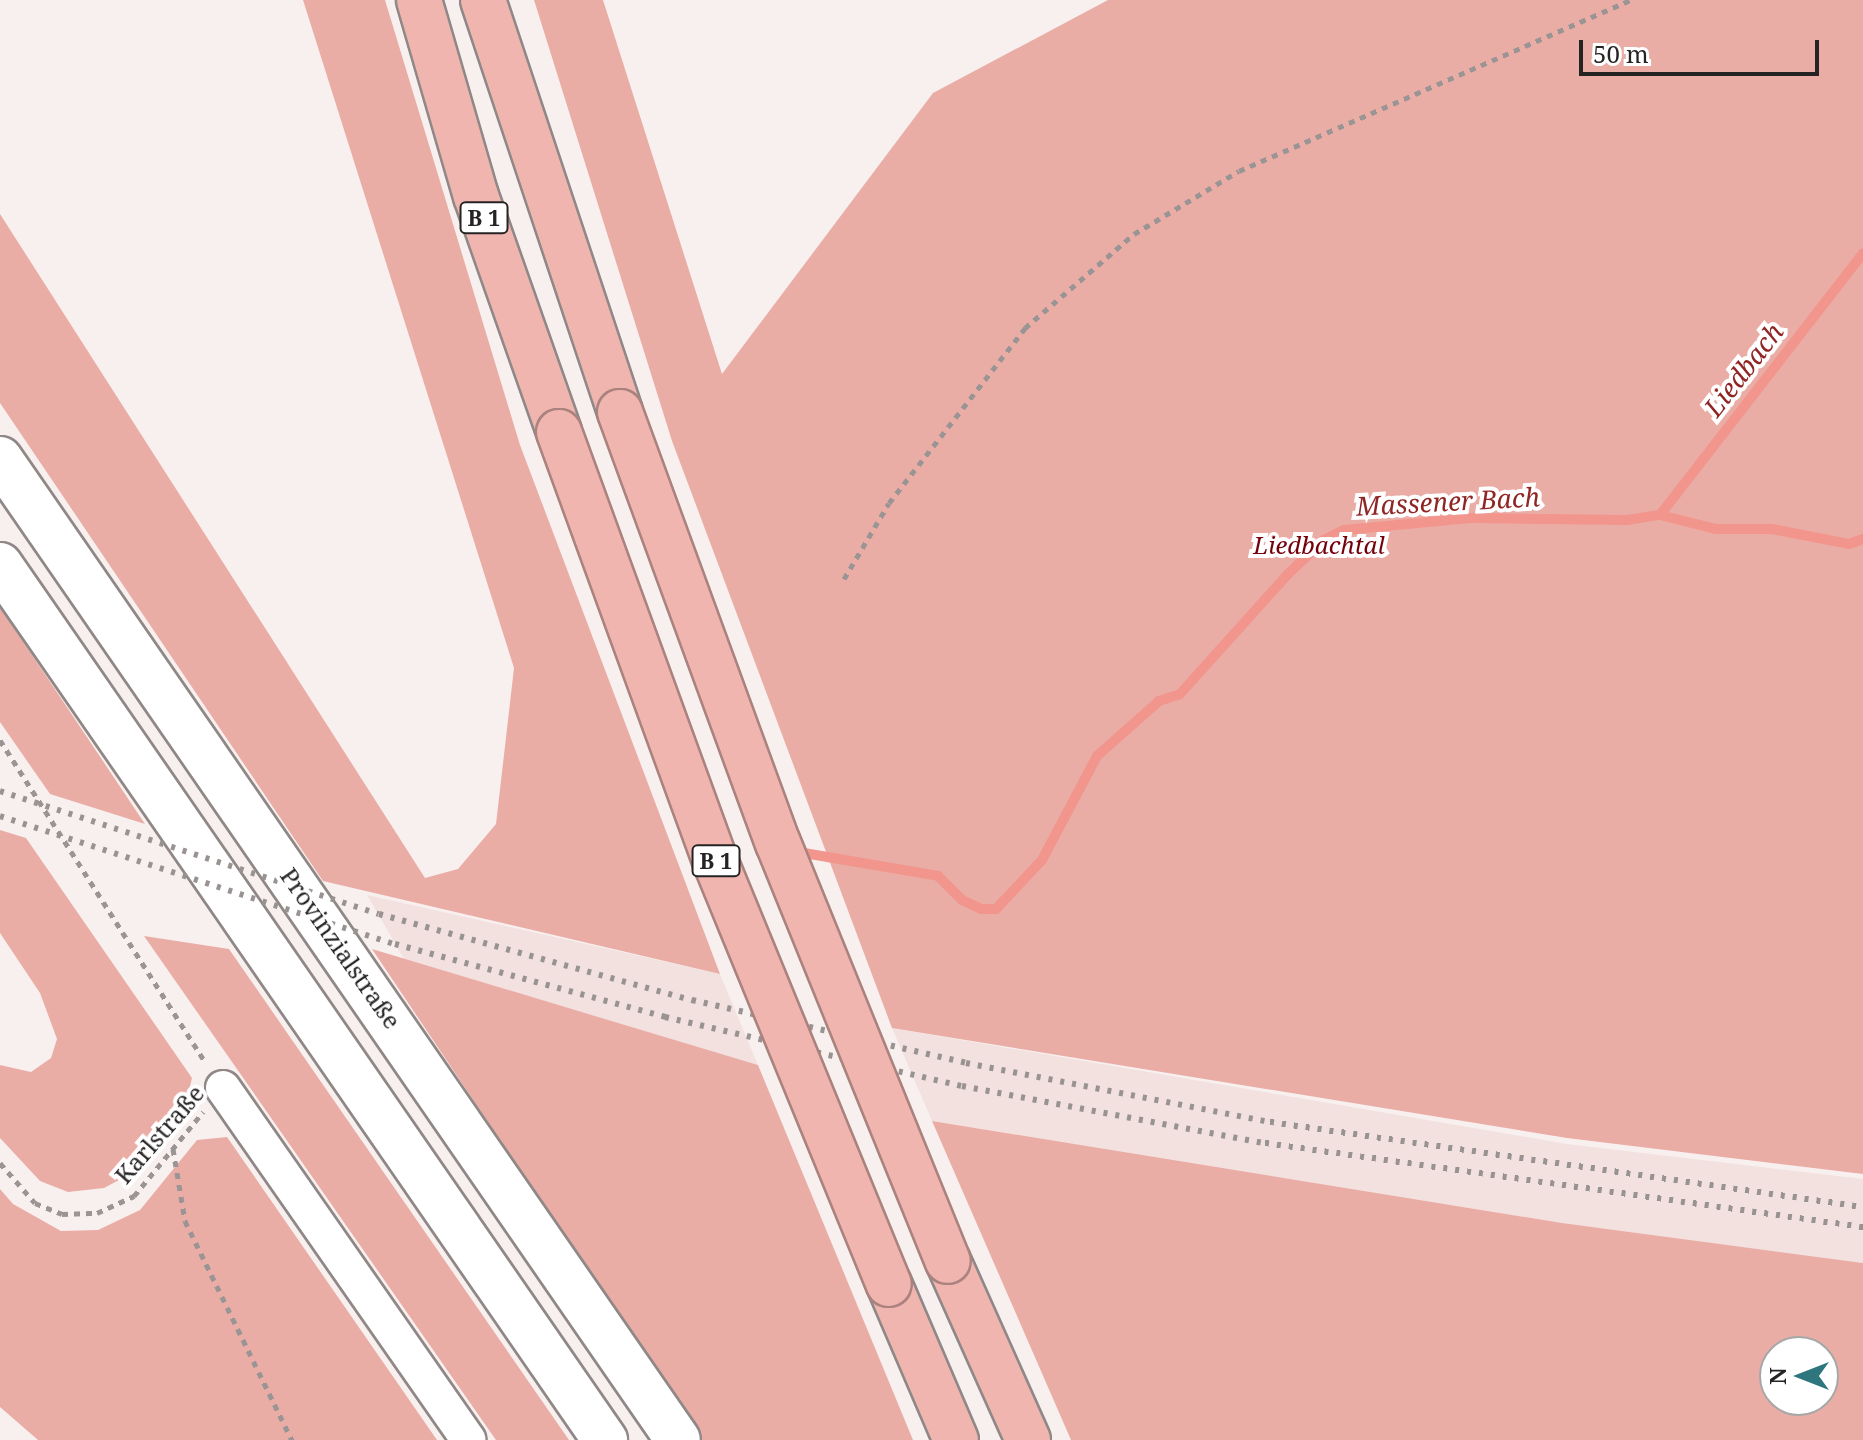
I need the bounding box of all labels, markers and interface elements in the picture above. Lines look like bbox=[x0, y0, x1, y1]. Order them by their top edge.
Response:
scale bar bbox=[1583, 24, 1823, 74]
text: 50 m bbox=[1593, 37, 1649, 70]
road number: B 1 bbox=[458, 200, 510, 236]
water label: Liedbach bbox=[1698, 317, 1790, 423]
water label: Massener Bach bbox=[1355, 482, 1541, 522]
park label: Liedbachtal bbox=[1253, 531, 1385, 559]
road number: B 1 bbox=[690, 843, 742, 879]
street label: Provinzialstraße bbox=[275, 862, 407, 1034]
street label: Karlstraße bbox=[108, 1079, 210, 1189]
north arrow bbox=[1759, 1336, 1839, 1416]
text: N bbox=[1762, 1367, 1792, 1385]

